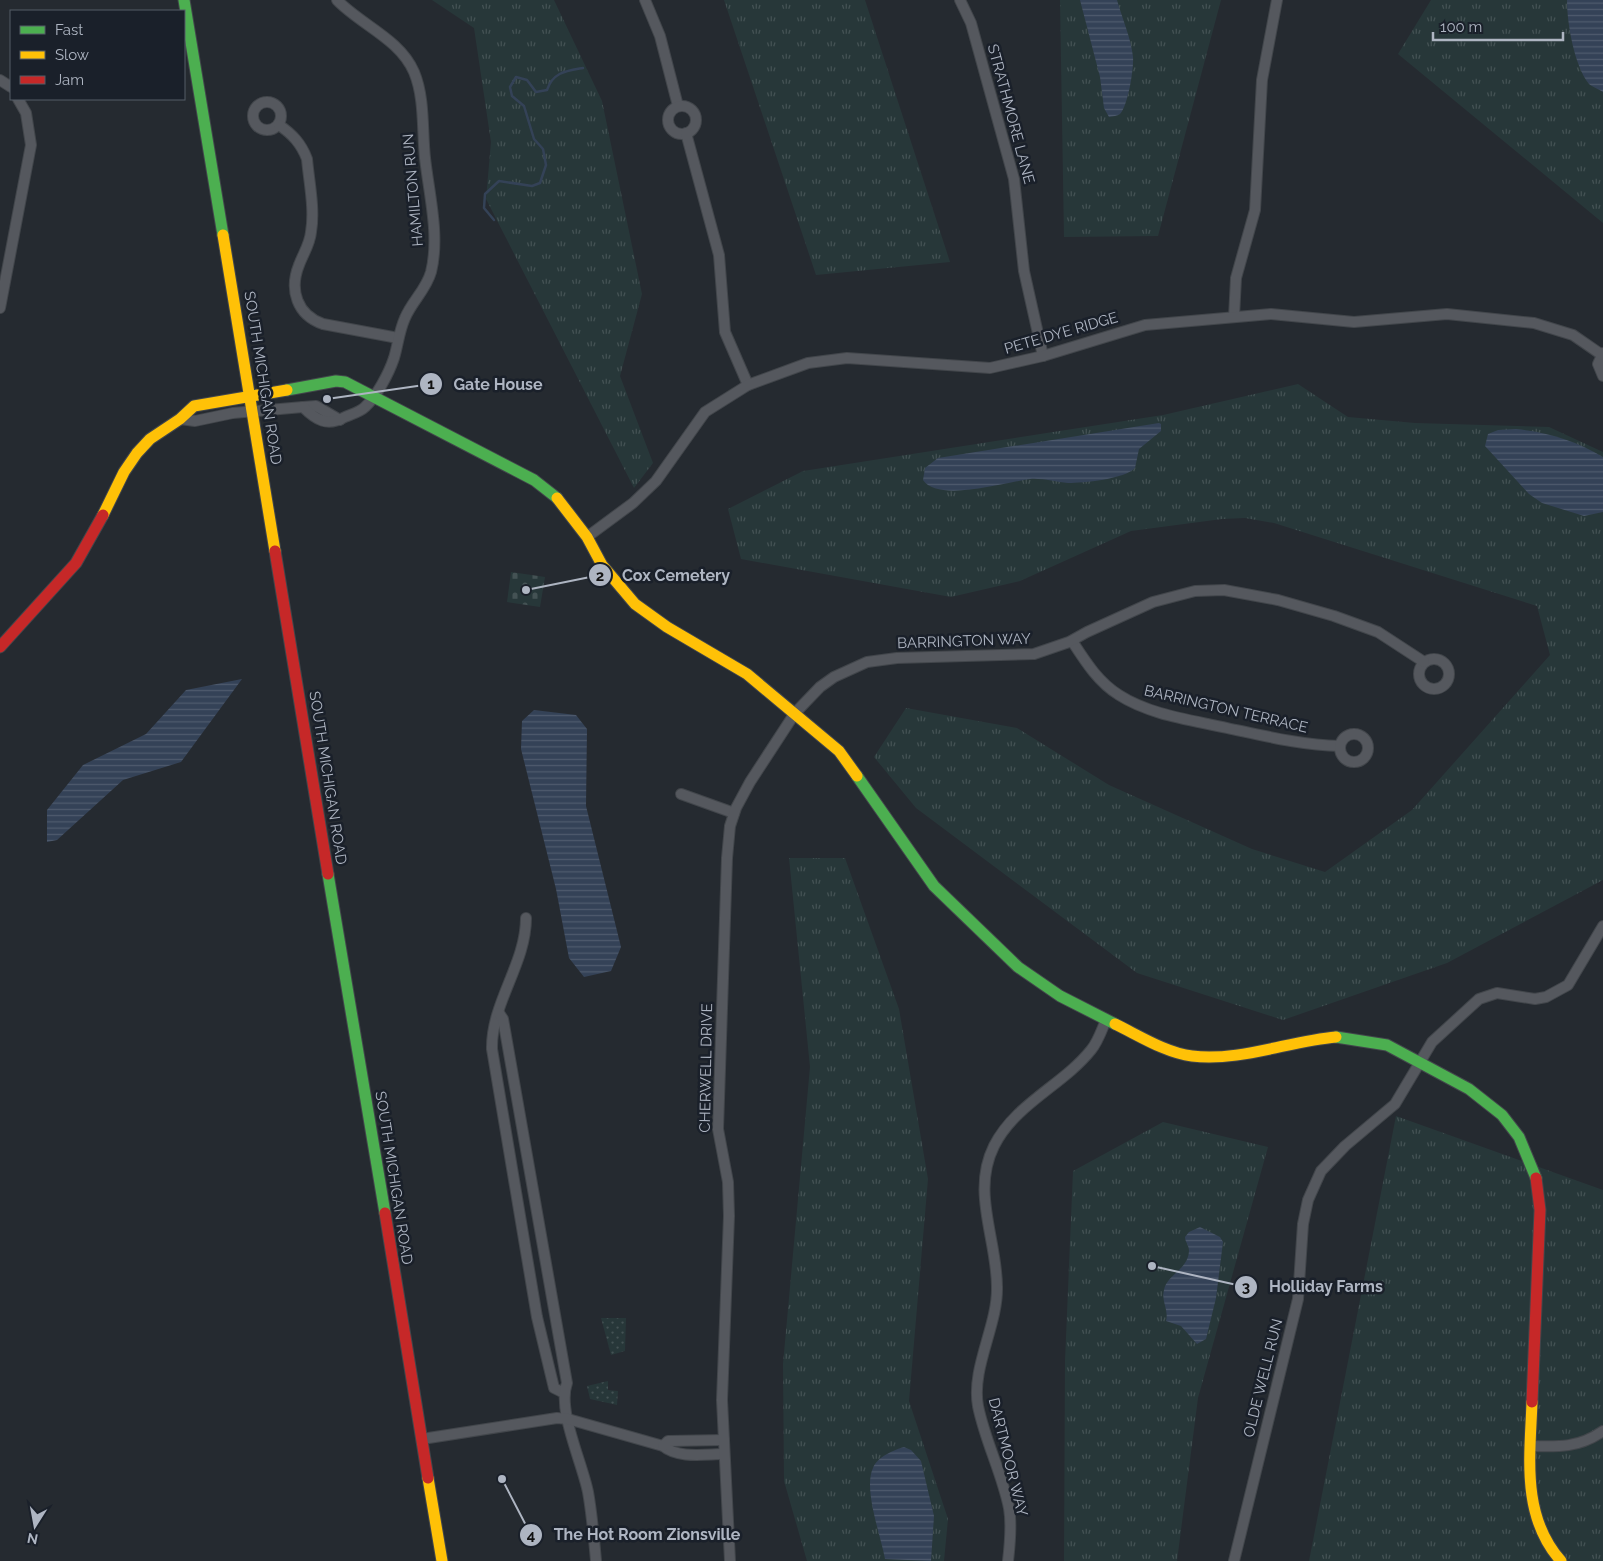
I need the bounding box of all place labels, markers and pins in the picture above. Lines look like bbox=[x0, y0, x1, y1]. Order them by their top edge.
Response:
callout: Gate House bbox=[419, 368, 553, 399]
callout: Cox Cemetery bbox=[587, 560, 741, 591]
callout: Holliday Farms bbox=[1234, 1271, 1393, 1302]
callout: The Hot Room Zionsville bbox=[518, 1519, 750, 1550]

